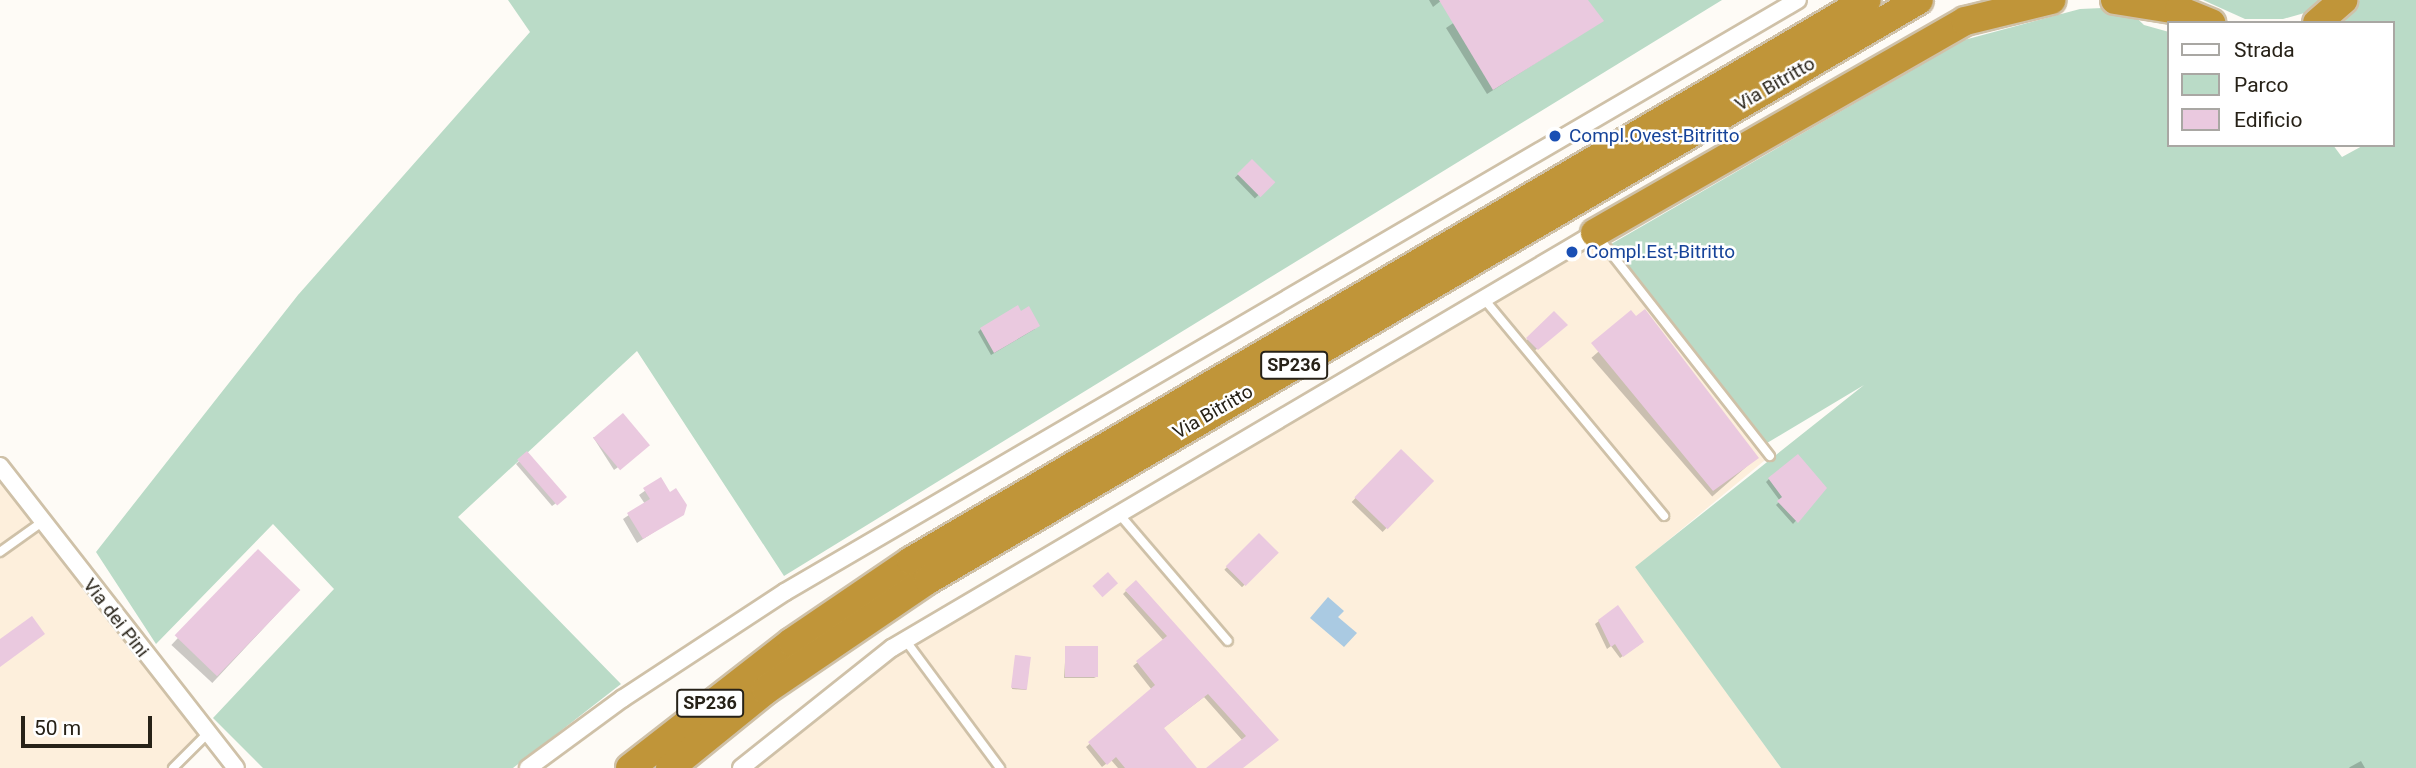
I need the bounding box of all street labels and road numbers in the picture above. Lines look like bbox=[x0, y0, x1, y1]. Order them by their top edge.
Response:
street label: Via Bitritto bbox=[1731, 52, 1819, 116]
road number: SP236 bbox=[1259, 351, 1329, 380]
street label: Via Bitritto bbox=[1169, 380, 1257, 444]
street label: Via dei Pini bbox=[78, 574, 154, 662]
road number: SP236 bbox=[675, 688, 745, 718]

